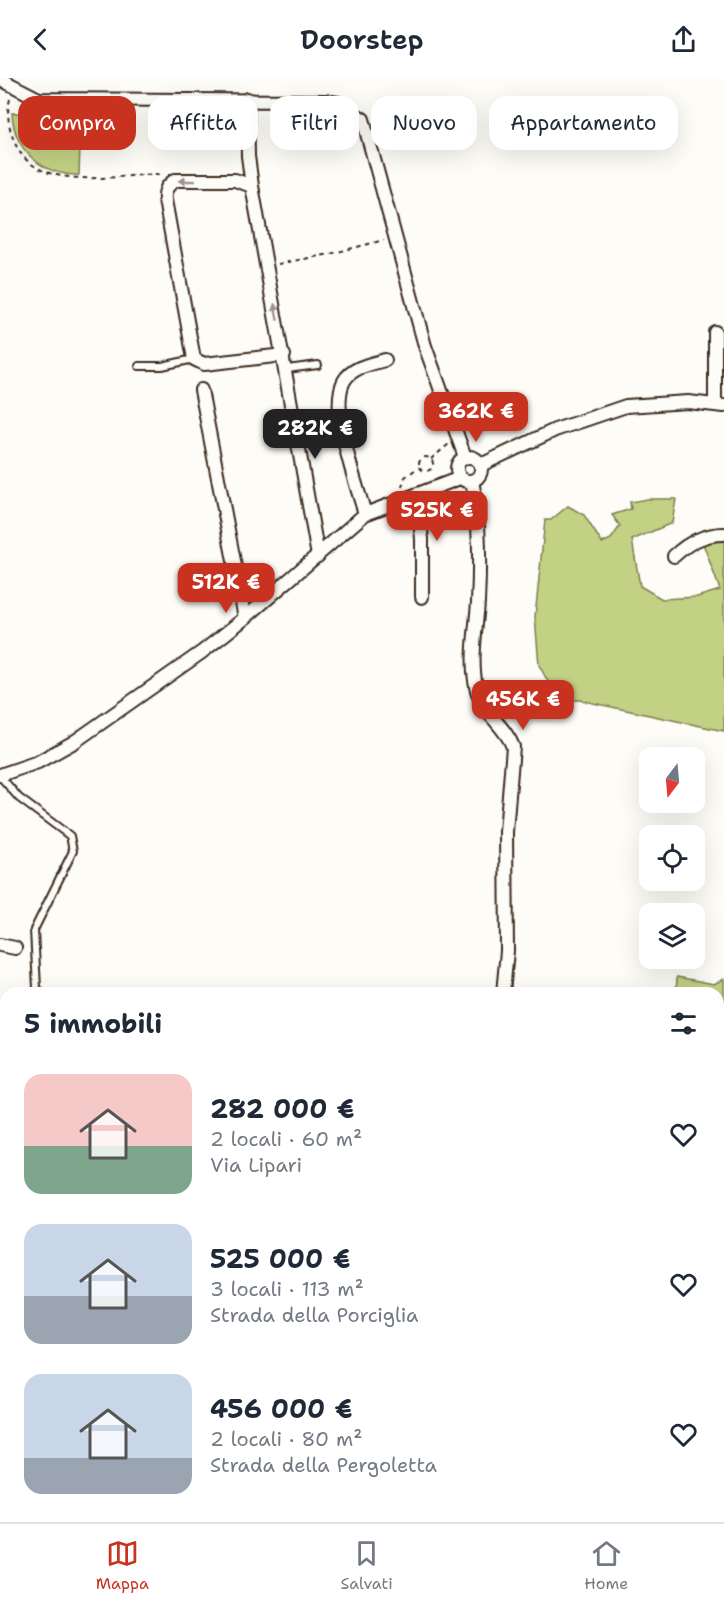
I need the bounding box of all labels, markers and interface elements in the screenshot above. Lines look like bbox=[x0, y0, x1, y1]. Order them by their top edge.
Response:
text: Doorstep bbox=[300, 21, 424, 58]
icon: back bbox=[24, 23, 57, 56]
icon: share bbox=[667, 23, 700, 56]
chip: Compra bbox=[18, 96, 136, 150]
chip: Affitta bbox=[148, 96, 258, 150]
chip: Filtri bbox=[270, 96, 359, 150]
chip: Nuovo bbox=[371, 96, 477, 150]
chip: Appartamento bbox=[489, 96, 678, 150]
one-way arrow bbox=[177, 176, 196, 186]
one-way arrow bbox=[271, 302, 280, 321]
pin: 362K € bbox=[427, 392, 525, 443]
text: 362K € bbox=[438, 398, 514, 424]
pin: 282K € bbox=[266, 409, 364, 460]
text: 282K € bbox=[277, 415, 353, 441]
pin: 525K € bbox=[388, 491, 486, 542]
text: 525K € bbox=[401, 497, 473, 523]
pin: 512K € bbox=[177, 563, 275, 614]
text: 512K € bbox=[192, 569, 260, 595]
pin: 456K € bbox=[474, 680, 572, 731]
text: 456K € bbox=[486, 686, 560, 712]
north arrow bbox=[639, 747, 705, 813]
map controls bbox=[639, 747, 705, 969]
button: locate bbox=[639, 825, 705, 891]
button: layers bbox=[639, 903, 705, 969]
text: 5 immobili bbox=[24, 1006, 162, 1041]
icon: filters bbox=[667, 1007, 700, 1040]
text: 282 000 € bbox=[210, 1091, 355, 1126]
icon: home bbox=[72, 1098, 144, 1170]
icon: heart bbox=[667, 1118, 700, 1151]
text: 2 locali · 60 m² bbox=[210, 1126, 362, 1152]
text: Via Lipari bbox=[210, 1152, 302, 1178]
text: 525 000 € bbox=[210, 1241, 350, 1276]
icon: home bbox=[72, 1248, 144, 1320]
icon: heart bbox=[667, 1268, 700, 1301]
text: 3 locali · 113 m² bbox=[210, 1276, 364, 1302]
text: Strada della Porciglia bbox=[210, 1302, 419, 1328]
text: 456 000 € bbox=[210, 1391, 352, 1426]
icon: home bbox=[72, 1398, 144, 1470]
icon: heart bbox=[667, 1418, 700, 1451]
text: 2 locali · 80 m² bbox=[210, 1426, 362, 1452]
text: Strada della Pergoletta bbox=[210, 1452, 437, 1478]
tab: Mappa bbox=[96, 1537, 149, 1594]
tab: Salvati bbox=[340, 1537, 393, 1594]
tab: Home bbox=[584, 1537, 628, 1594]

